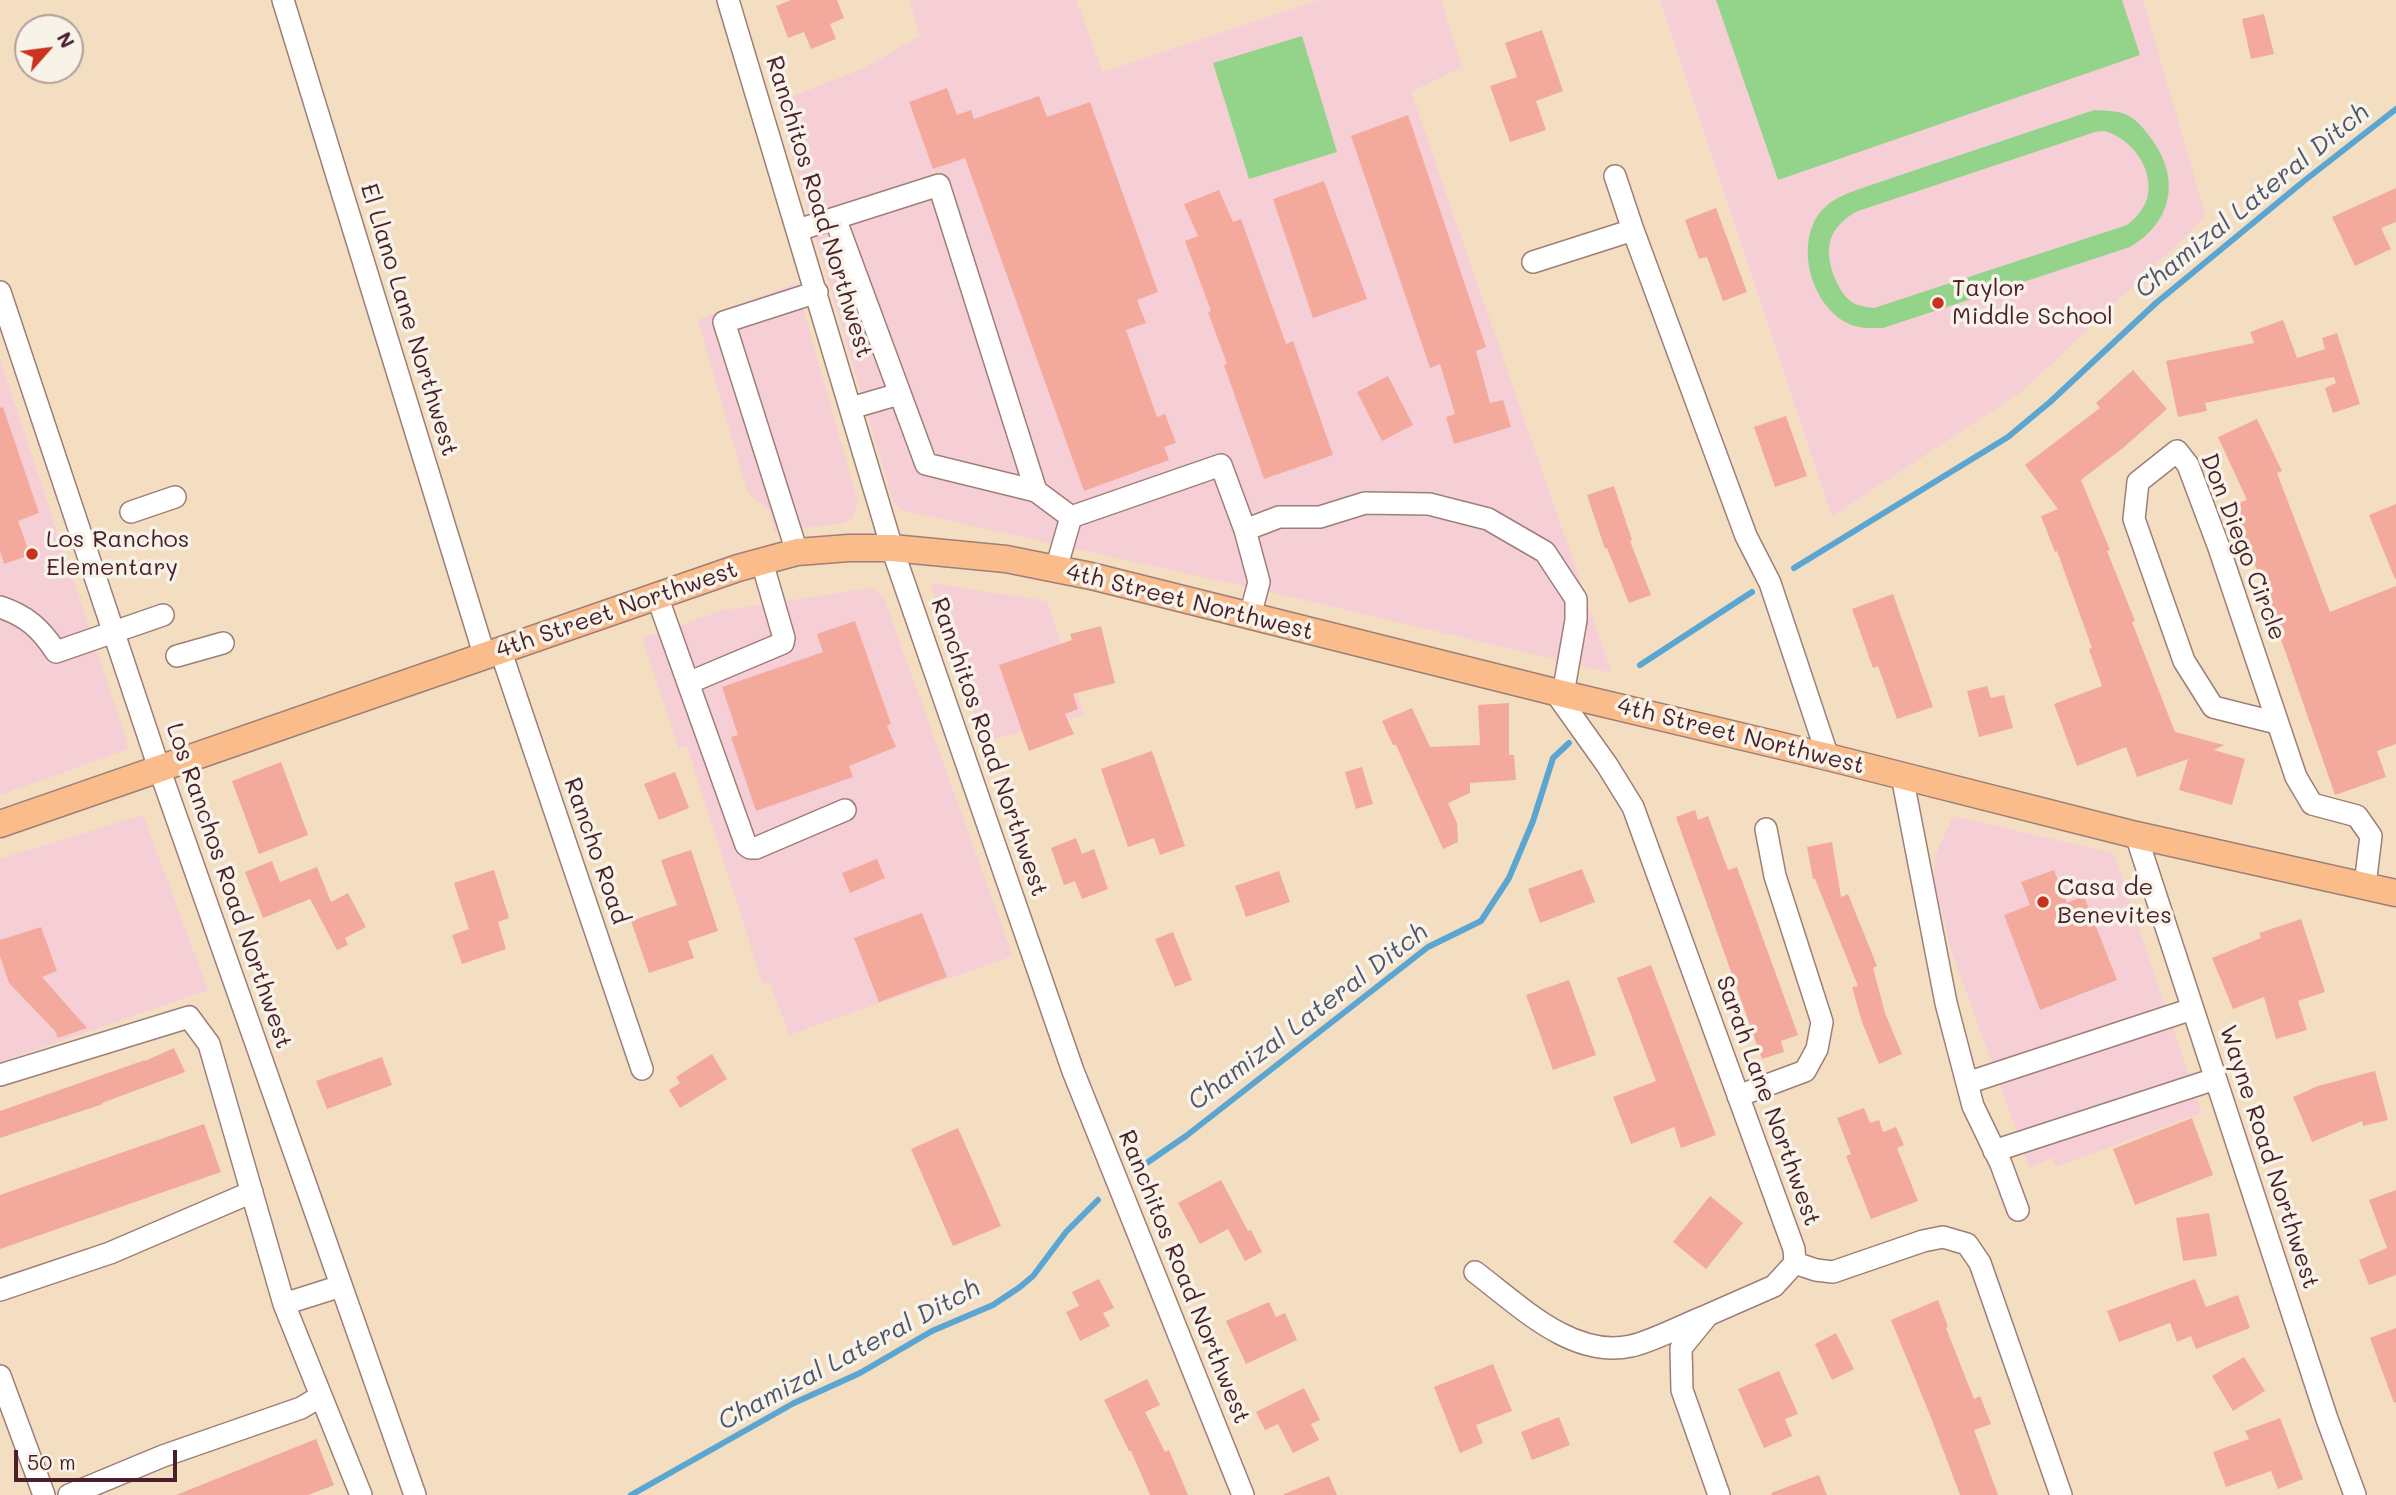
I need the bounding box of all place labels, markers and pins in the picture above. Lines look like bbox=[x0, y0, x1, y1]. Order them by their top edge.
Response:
place label: Taylor Middle School bbox=[1952, 275, 2113, 331]
marker: Taylor Middle School bbox=[1930, 295, 1946, 311]
place label: Los Ranchos Elementary bbox=[46, 526, 189, 582]
marker: Los Ranchos Elementary bbox=[24, 546, 40, 562]
place label: Casa de Benevites bbox=[2057, 874, 2172, 930]
marker: Casa de Benevites bbox=[2035, 894, 2051, 910]

